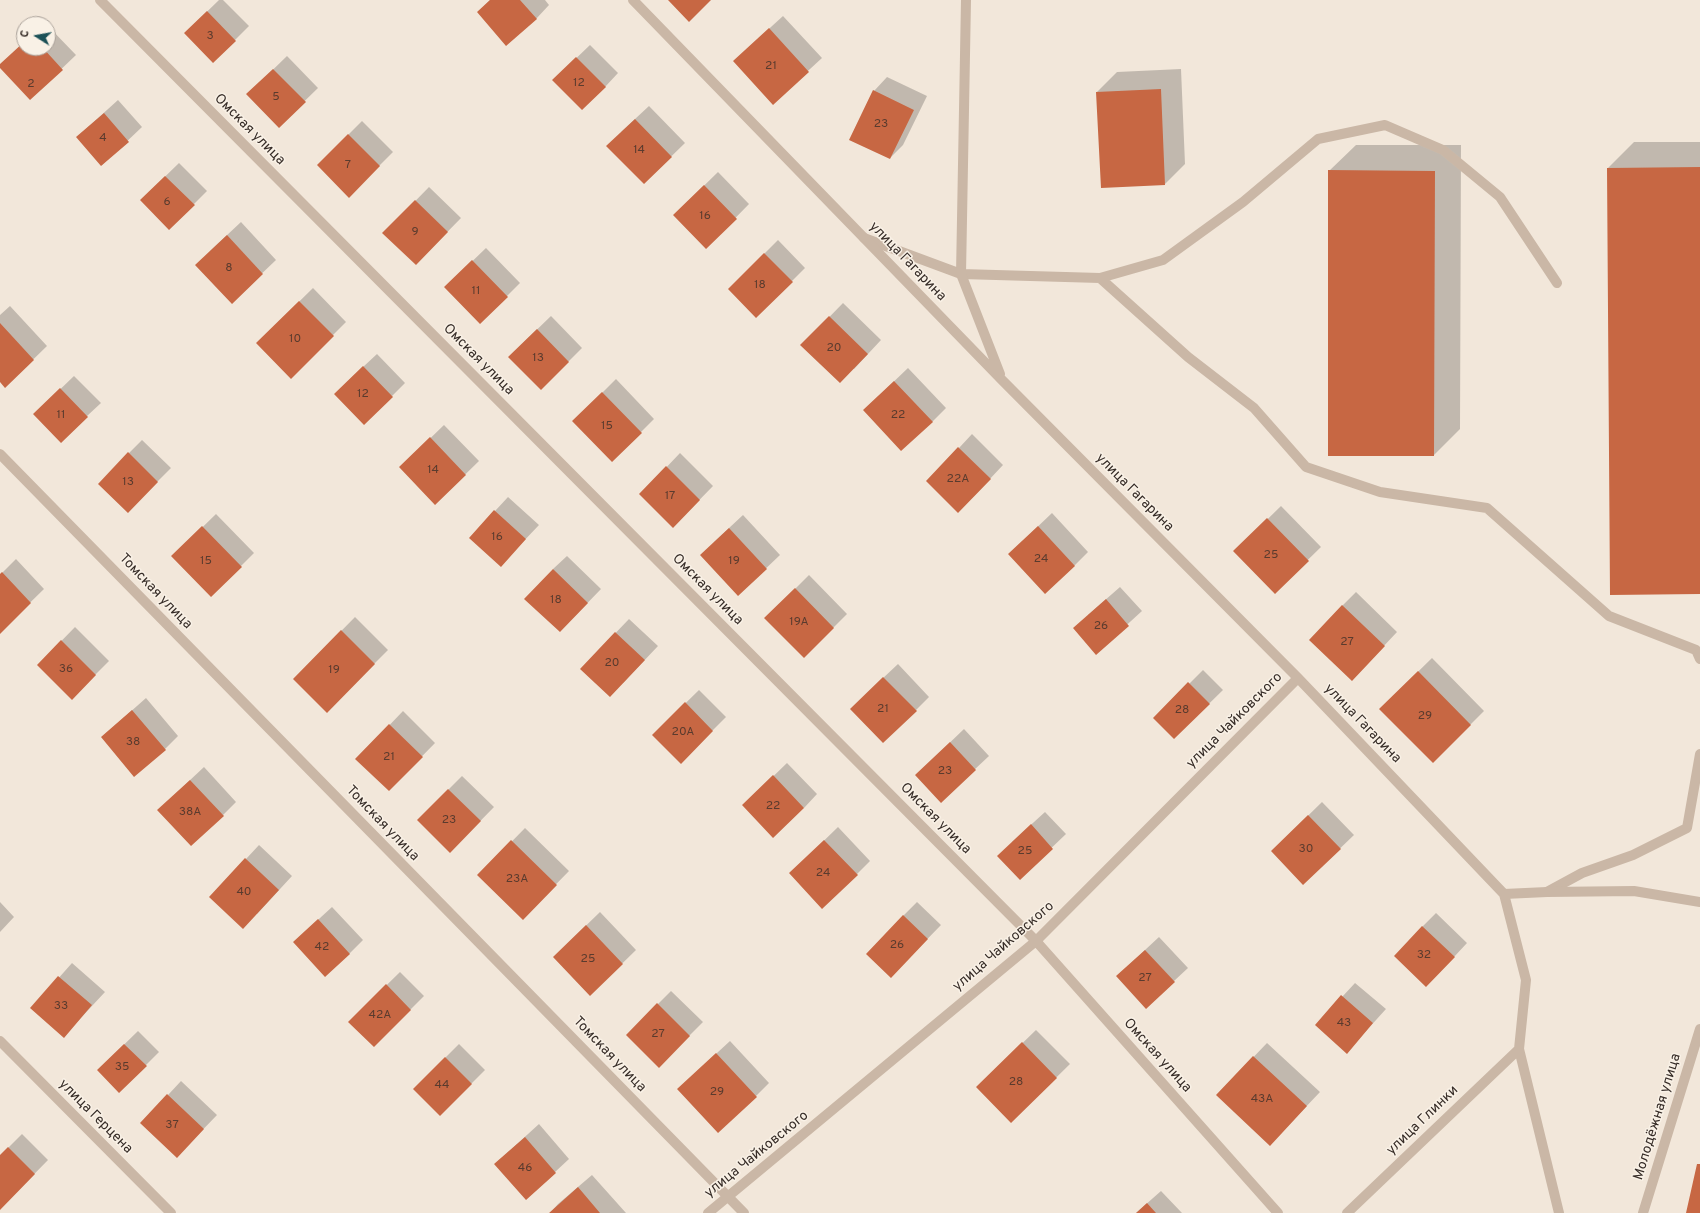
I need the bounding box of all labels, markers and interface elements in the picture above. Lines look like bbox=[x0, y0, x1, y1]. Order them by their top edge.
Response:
north arrow bbox=[16, 16, 56, 56]
text: С bbox=[18, 29, 33, 39]
house number: 3 bbox=[206, 30, 214, 44]
house number: 21 bbox=[765, 60, 777, 74]
house number: 12 bbox=[573, 77, 585, 91]
house number: 2 bbox=[27, 78, 35, 92]
street label: Омская улица bbox=[210, 91, 288, 169]
house number: 5 bbox=[272, 91, 280, 105]
house number: 23 bbox=[874, 118, 888, 132]
house number: 4 bbox=[99, 132, 107, 146]
house number: 14 bbox=[633, 144, 645, 158]
house number: 7 bbox=[345, 159, 351, 173]
house number: 6 bbox=[163, 196, 171, 210]
house number: 16 bbox=[699, 210, 711, 224]
street label: улица Гагарина bbox=[865, 219, 949, 305]
house number: 9 bbox=[411, 226, 419, 240]
house number: 8 bbox=[225, 262, 233, 276]
house number: 18 bbox=[754, 279, 766, 293]
house number: 11 bbox=[472, 285, 480, 299]
street label: Омская улица bbox=[439, 321, 517, 399]
house number: 10 bbox=[289, 333, 301, 347]
house number: 20 bbox=[826, 342, 842, 356]
house number: 13 bbox=[532, 352, 544, 366]
house number: 12 bbox=[357, 388, 369, 402]
house number: 11 bbox=[57, 409, 65, 423]
house number: 22 bbox=[891, 409, 905, 423]
house number: 15 bbox=[601, 420, 613, 434]
street label: улица Гагарина bbox=[1091, 450, 1177, 536]
house number: 14 bbox=[427, 464, 439, 478]
house number: 22А bbox=[947, 473, 969, 487]
house number: 13 bbox=[122, 476, 134, 490]
house number: 17 bbox=[665, 490, 675, 504]
house number: 16 bbox=[491, 531, 503, 545]
house number: 25 bbox=[1264, 549, 1278, 563]
street label: Томская улица bbox=[115, 551, 195, 633]
street label: Омская улица bbox=[668, 551, 746, 629]
house number: 24 bbox=[1034, 553, 1048, 567]
house number: 15 bbox=[200, 555, 212, 569]
house number: 19 bbox=[728, 555, 740, 569]
house number: 18 bbox=[550, 594, 562, 608]
house number: 19А bbox=[789, 616, 809, 630]
house number: 26 bbox=[1094, 620, 1108, 634]
house number: 27 bbox=[1340, 636, 1354, 650]
house number: 20 bbox=[604, 657, 620, 671]
house number: 36 bbox=[59, 663, 73, 677]
house number: 19 bbox=[328, 664, 340, 678]
street label: улица Чайковского bbox=[1184, 670, 1286, 772]
street label: улица Гагарина bbox=[1320, 681, 1404, 767]
house number: 21 bbox=[877, 703, 889, 717]
house number: 28 bbox=[1175, 704, 1189, 718]
house number: 29 bbox=[1418, 710, 1432, 724]
house number: 20А bbox=[672, 726, 694, 740]
house number: 38 bbox=[126, 736, 140, 750]
house number: 21 bbox=[383, 751, 395, 765]
house number: 23 bbox=[938, 765, 952, 779]
street label: Омская улица bbox=[896, 780, 974, 858]
street label: Томская улица bbox=[342, 783, 422, 865]
house number: 22 bbox=[766, 800, 780, 814]
house number: 38А bbox=[179, 806, 201, 820]
house number: 23 bbox=[442, 814, 456, 828]
house number: 30 bbox=[1299, 843, 1313, 857]
house number: 25 bbox=[1018, 845, 1032, 859]
house number: 24 bbox=[816, 867, 830, 881]
house number: 23А bbox=[506, 873, 528, 887]
house number: 40 bbox=[236, 886, 252, 900]
street label: улица Чайковского bbox=[950, 898, 1058, 996]
house number: 26 bbox=[890, 939, 904, 953]
house number: 42 bbox=[315, 941, 329, 955]
house number: 32 bbox=[1417, 949, 1431, 963]
house number: 25 bbox=[581, 953, 595, 967]
house number: 27 bbox=[1138, 972, 1152, 986]
house number: 33 bbox=[54, 1000, 68, 1014]
house number: 42А bbox=[369, 1009, 391, 1023]
street label: Томская улица bbox=[569, 1014, 649, 1096]
street label: Омская улица bbox=[1119, 1016, 1195, 1096]
house number: 43 bbox=[1337, 1017, 1351, 1031]
house number: 27 bbox=[651, 1028, 665, 1042]
street label: Молодёжная улица bbox=[1631, 1052, 1685, 1182]
house number: 35 bbox=[115, 1061, 129, 1075]
street label: улица Герцена bbox=[54, 1076, 136, 1158]
house number: 28 bbox=[1009, 1076, 1023, 1090]
house number: 44 bbox=[435, 1079, 449, 1093]
street label: улица Глинки bbox=[1384, 1083, 1462, 1159]
house number: 29 bbox=[710, 1086, 724, 1100]
house number: 43А bbox=[1251, 1093, 1273, 1107]
street label: улица Чайковского bbox=[702, 1108, 812, 1202]
house number: 37 bbox=[165, 1119, 179, 1133]
house number: 46 bbox=[518, 1162, 532, 1176]

